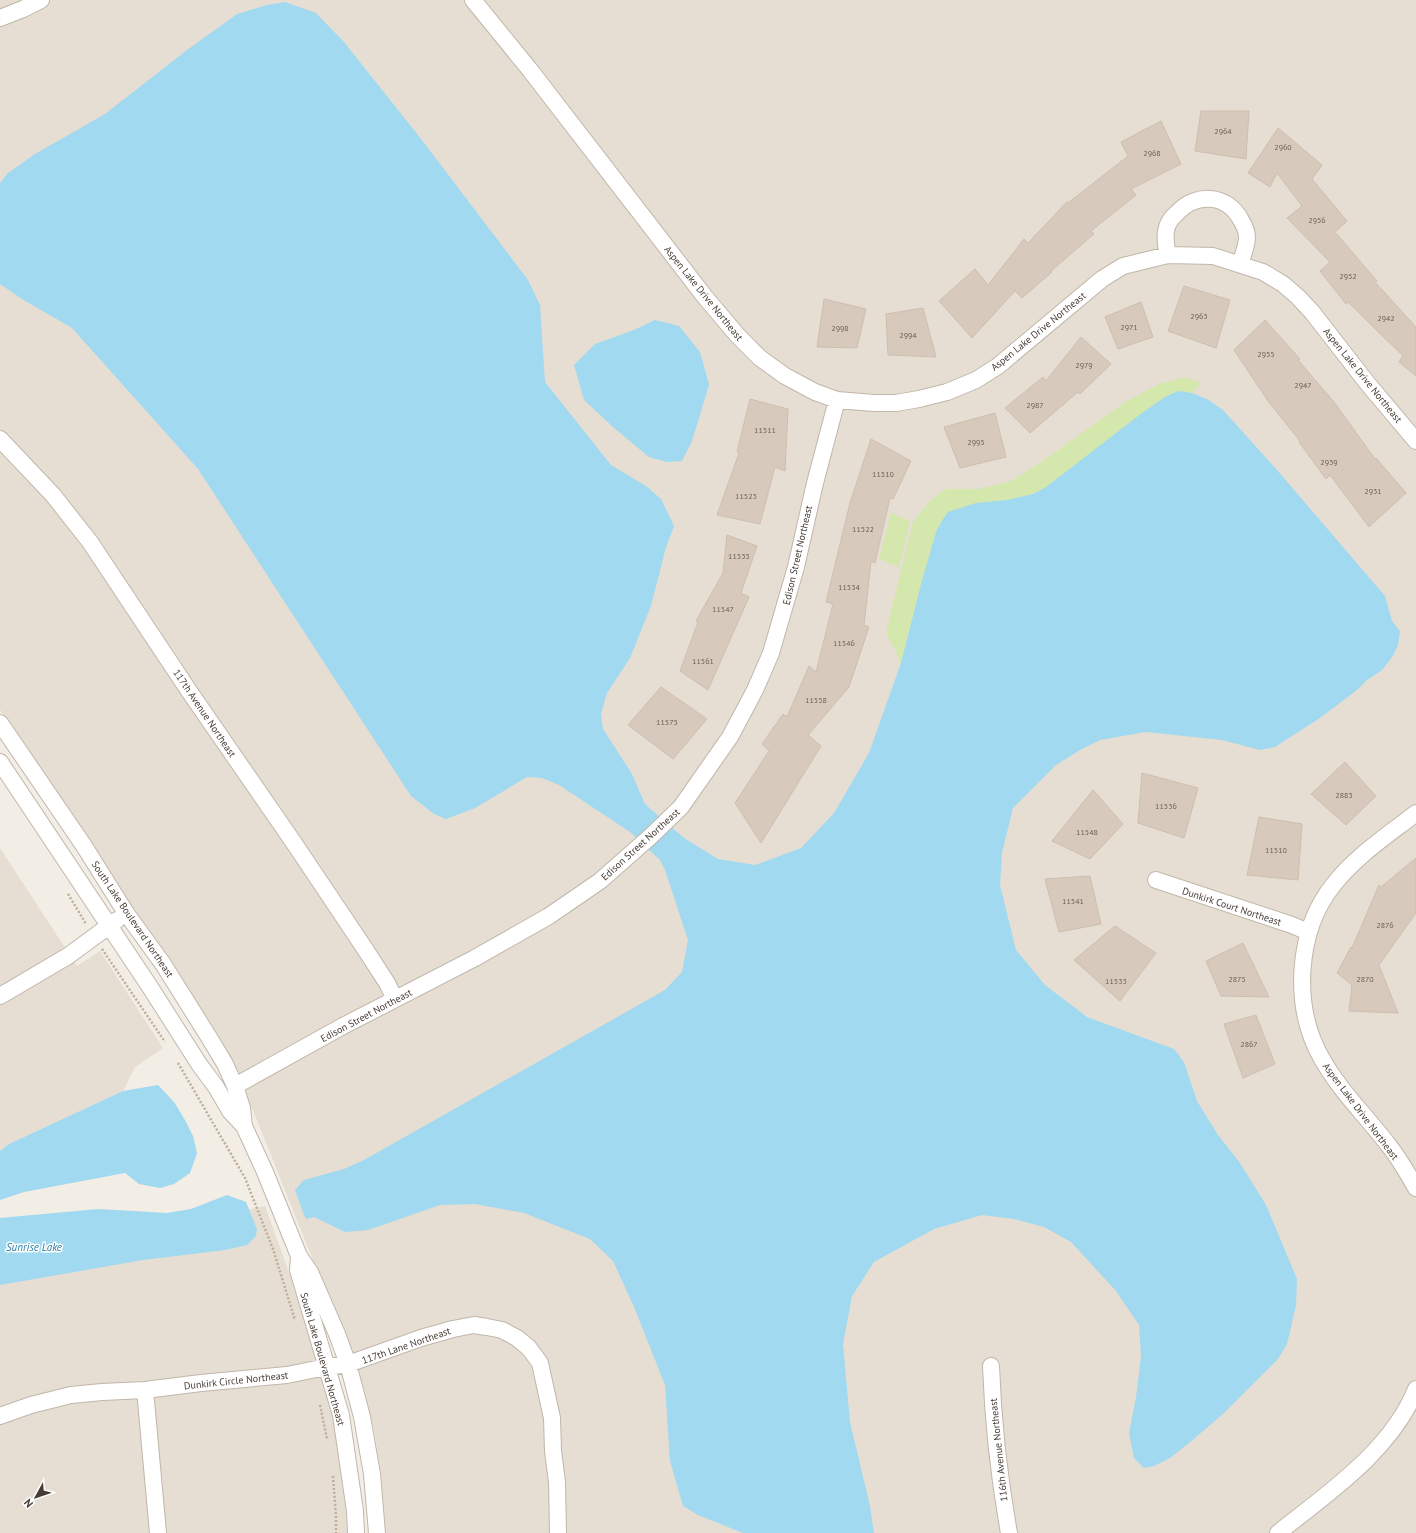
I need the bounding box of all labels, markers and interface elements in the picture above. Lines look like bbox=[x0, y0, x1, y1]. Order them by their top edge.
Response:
house number: 2964 bbox=[1214, 126, 1232, 136]
house number: 2960 bbox=[1274, 142, 1292, 152]
house number: 2968 bbox=[1143, 148, 1161, 158]
house number: 2956 bbox=[1308, 215, 1326, 225]
street label: Aspen Lake Drive Northeast bbox=[661, 243, 746, 344]
house number: 2952 bbox=[1339, 271, 1357, 281]
street label: Aspen Lake Drive Northeast bbox=[988, 289, 1089, 374]
house number: 2963 bbox=[1190, 311, 1208, 321]
house number: 2942 bbox=[1377, 313, 1395, 323]
house number: 2971 bbox=[1120, 322, 1138, 332]
house number: 2998 bbox=[831, 323, 849, 333]
street label: Aspen Lake Drive Northeast bbox=[1320, 325, 1405, 426]
house number: 2994 bbox=[899, 330, 917, 340]
house number: 2955 bbox=[1257, 349, 1275, 359]
house number: 2979 bbox=[1075, 360, 1093, 370]
house number: 2947 bbox=[1294, 380, 1312, 390]
house number: 2987 bbox=[1026, 400, 1044, 410]
house number: 11511 bbox=[754, 425, 776, 435]
house number: 2995 bbox=[967, 437, 985, 447]
house number: 2939 bbox=[1320, 457, 1338, 467]
house number: 11510 bbox=[872, 469, 895, 479]
house number: 2931 bbox=[1364, 486, 1382, 496]
house number: 11523 bbox=[735, 491, 757, 501]
street label: Edison Street Northeast bbox=[780, 504, 815, 606]
house number: 11522 bbox=[852, 524, 874, 534]
house number: 11535 bbox=[728, 551, 750, 561]
house number: 11534 bbox=[838, 582, 861, 592]
house number: 11547 bbox=[712, 604, 734, 614]
house number: 11546 bbox=[833, 638, 855, 648]
house number: 11561 bbox=[692, 656, 714, 666]
street label: 117th Avenue Northeast bbox=[170, 667, 239, 760]
house number: 11558 bbox=[805, 695, 827, 705]
house number: 11575 bbox=[656, 717, 678, 727]
house number: 2883 bbox=[1335, 790, 1353, 800]
house number: 11536 bbox=[1155, 801, 1177, 811]
street label: Edison Street Northeast bbox=[598, 805, 683, 883]
house number: 11548 bbox=[1076, 827, 1098, 837]
house number: 11510 bbox=[1265, 845, 1288, 855]
street label: South Lake Boulevard Northeast bbox=[89, 859, 177, 981]
street label: Dunkirk Court Northeast bbox=[1181, 884, 1284, 929]
house number: 11541 bbox=[1062, 896, 1084, 906]
house number: 2876 bbox=[1376, 920, 1394, 930]
house number: 2875 bbox=[1228, 974, 1246, 984]
house number: 2870 bbox=[1356, 974, 1374, 984]
house number: 11533 bbox=[1105, 976, 1127, 986]
street label: Edison Street Northeast bbox=[318, 986, 415, 1045]
house number: 2867 bbox=[1240, 1039, 1258, 1049]
street label: Aspen Lake Drive Northeast bbox=[1320, 1060, 1402, 1163]
water label: Sunrise Lake bbox=[6, 1240, 62, 1254]
street label: South Lake Boulevard Northeast bbox=[297, 1291, 348, 1428]
street label: 117th Lane Northeast bbox=[360, 1324, 453, 1367]
street label: Dunkirk Circle Northeast bbox=[183, 1368, 289, 1392]
street label: 116th Avenue Northeast bbox=[987, 1397, 1010, 1502]
north arrow bbox=[16, 1477, 56, 1517]
text: N bbox=[21, 1496, 36, 1511]

